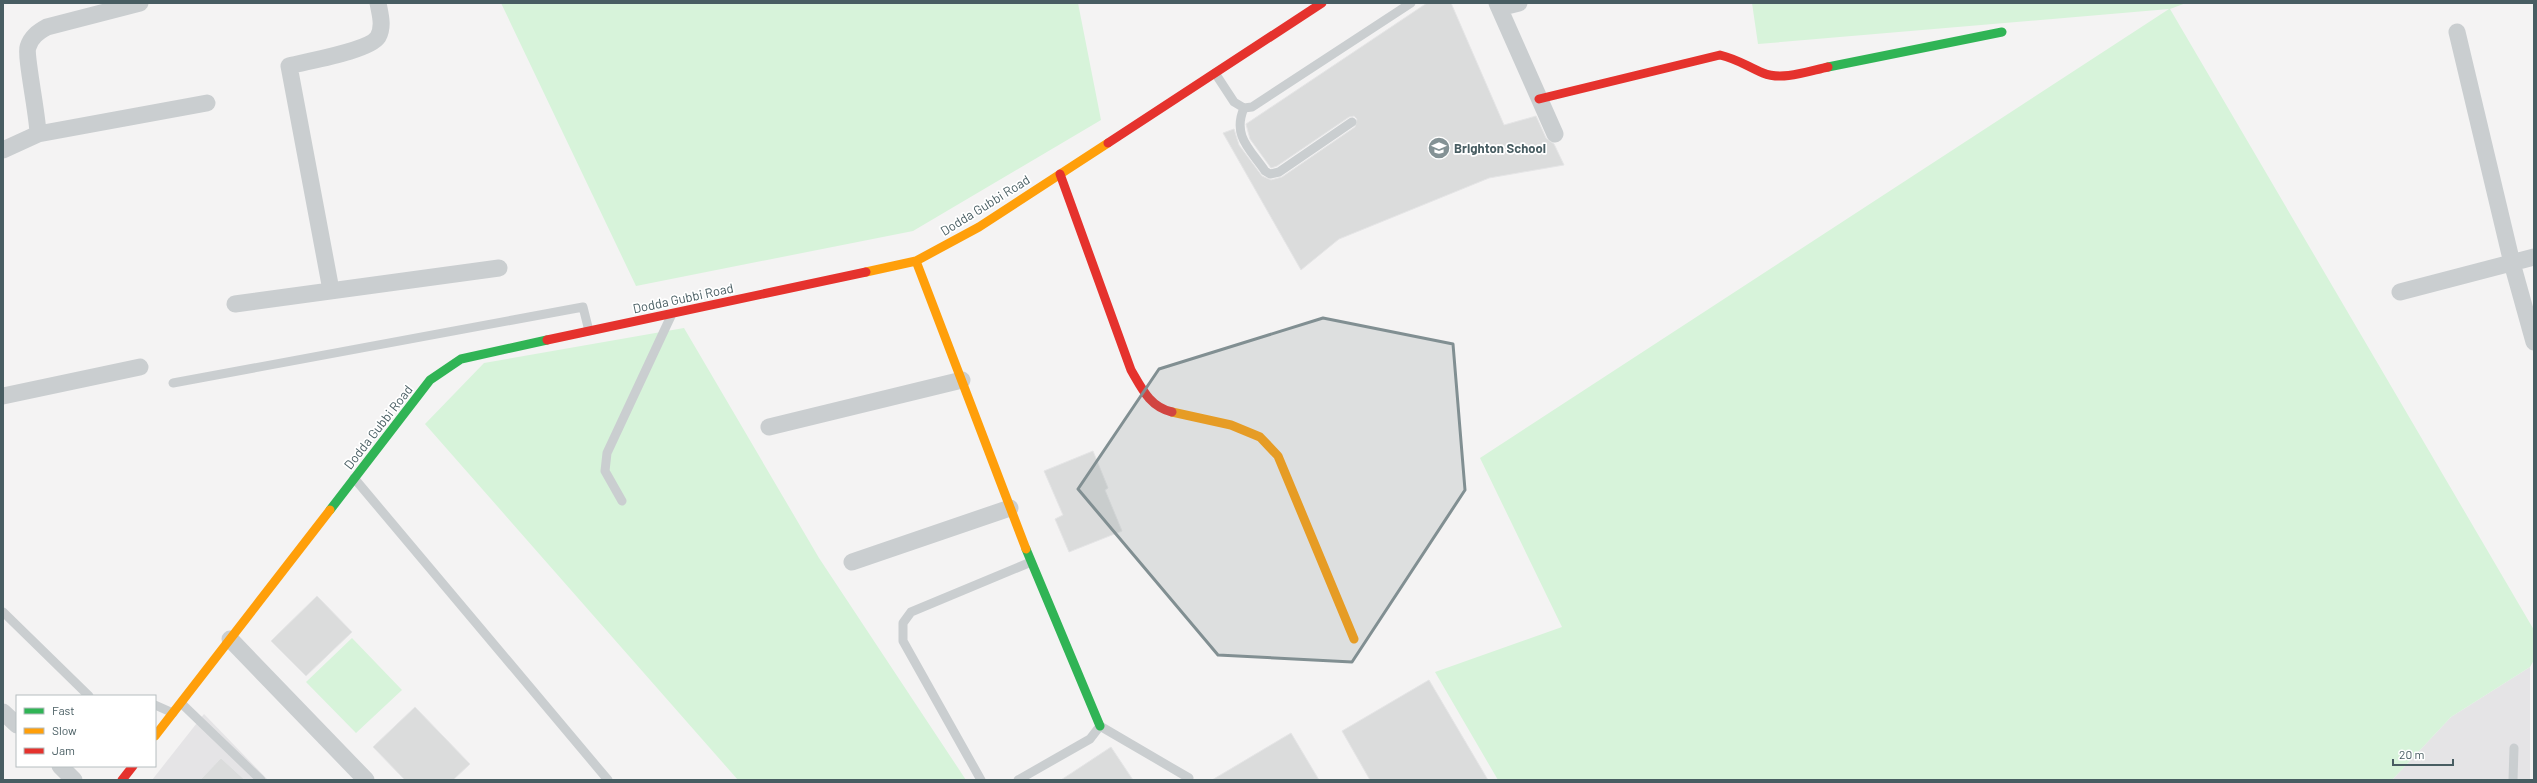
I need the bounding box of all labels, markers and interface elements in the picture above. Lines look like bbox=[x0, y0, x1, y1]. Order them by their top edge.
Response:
school or university icon: Brighton School bbox=[1426, 135, 1452, 161]
place label: Brighton School bbox=[1454, 140, 1546, 156]
street label: Dodda Gubbi Road bbox=[937, 171, 1033, 239]
street label: Dodda Gubbi Road bbox=[631, 280, 735, 316]
street label: Dodda Gubbi Road bbox=[340, 382, 416, 472]
legend bbox=[16, 695, 156, 767]
text: Fast bbox=[52, 703, 75, 717]
text: Slow bbox=[52, 723, 77, 737]
scale bar bbox=[2393, 741, 2453, 767]
text: Jam bbox=[52, 743, 75, 757]
text: 20 m bbox=[2399, 747, 2425, 761]

